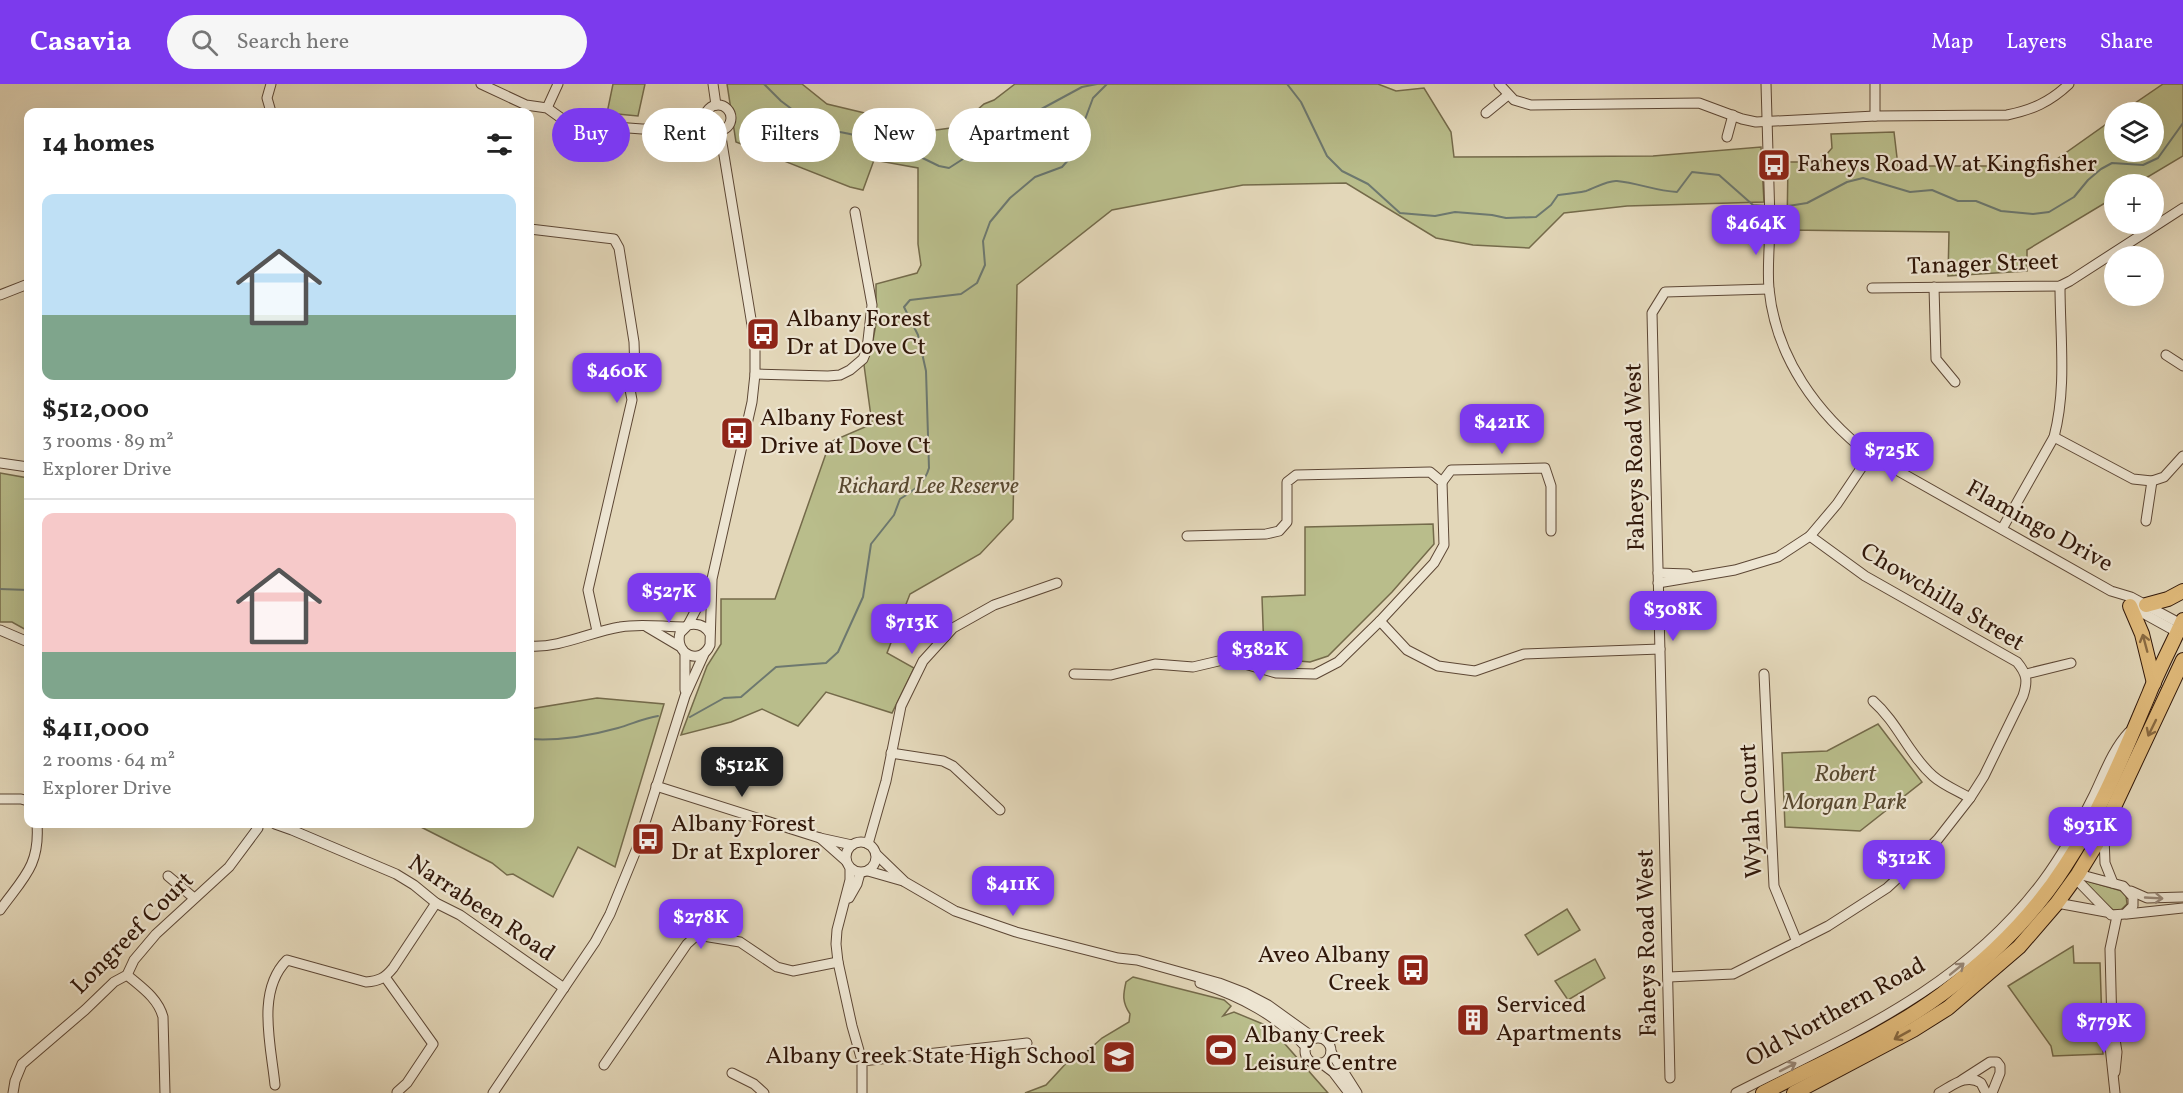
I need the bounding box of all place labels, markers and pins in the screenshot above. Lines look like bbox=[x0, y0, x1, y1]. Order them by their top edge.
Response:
bus stop icon: Faheys Road W at Kingfisher bbox=[1756, 147, 1792, 183]
place label: Faheys Road W at Kingfisher bbox=[1797, 148, 2097, 182]
pin: $464K bbox=[1714, 205, 1798, 256]
place label: Albany Forest Dr at Dove Ct bbox=[786, 303, 931, 365]
bus stop icon: Albany Forest Dr at Dove Ct bbox=[745, 316, 781, 352]
pin: $460K bbox=[575, 353, 659, 404]
place label: Albany Forest Drive at Dove Ct bbox=[760, 402, 931, 464]
pin: $421K bbox=[1460, 404, 1544, 455]
bus stop icon: Albany Forest Drive at Dove Ct bbox=[719, 415, 755, 451]
pin: $725K bbox=[1850, 432, 1934, 483]
pin: $527K bbox=[627, 573, 711, 624]
pin: $308K bbox=[1631, 591, 1715, 642]
pin: $713K bbox=[870, 604, 954, 655]
pin: $382K bbox=[1218, 631, 1302, 682]
pin: $512K bbox=[700, 747, 784, 798]
pin: $931K bbox=[2048, 807, 2132, 858]
place label: Albany Forest Dr at Explorer bbox=[671, 808, 820, 870]
bus stop icon: Albany Forest Dr at Explorer bbox=[630, 821, 666, 857]
pin: $312K bbox=[1862, 840, 1946, 891]
pin: $411K bbox=[971, 866, 1055, 917]
pin: $278K bbox=[659, 899, 743, 950]
place label: Aveo Albany Creek bbox=[1258, 939, 1390, 1001]
bus stop icon: Aveo Albany Creek bbox=[1395, 952, 1431, 988]
place label: Serviced Apartments bbox=[1496, 989, 1622, 1051]
building icon: Serviced Apartments bbox=[1455, 1002, 1491, 1038]
pin: $779K bbox=[2062, 1003, 2146, 1054]
place label: Albany Creek Leisure Centre bbox=[1244, 1019, 1397, 1081]
sports icon: Albany Creek Leisure Centre bbox=[1203, 1032, 1239, 1068]
school or university icon: Albany Creek State High School bbox=[1101, 1039, 1137, 1075]
place label: Albany Creek State High School bbox=[766, 1040, 1096, 1074]

